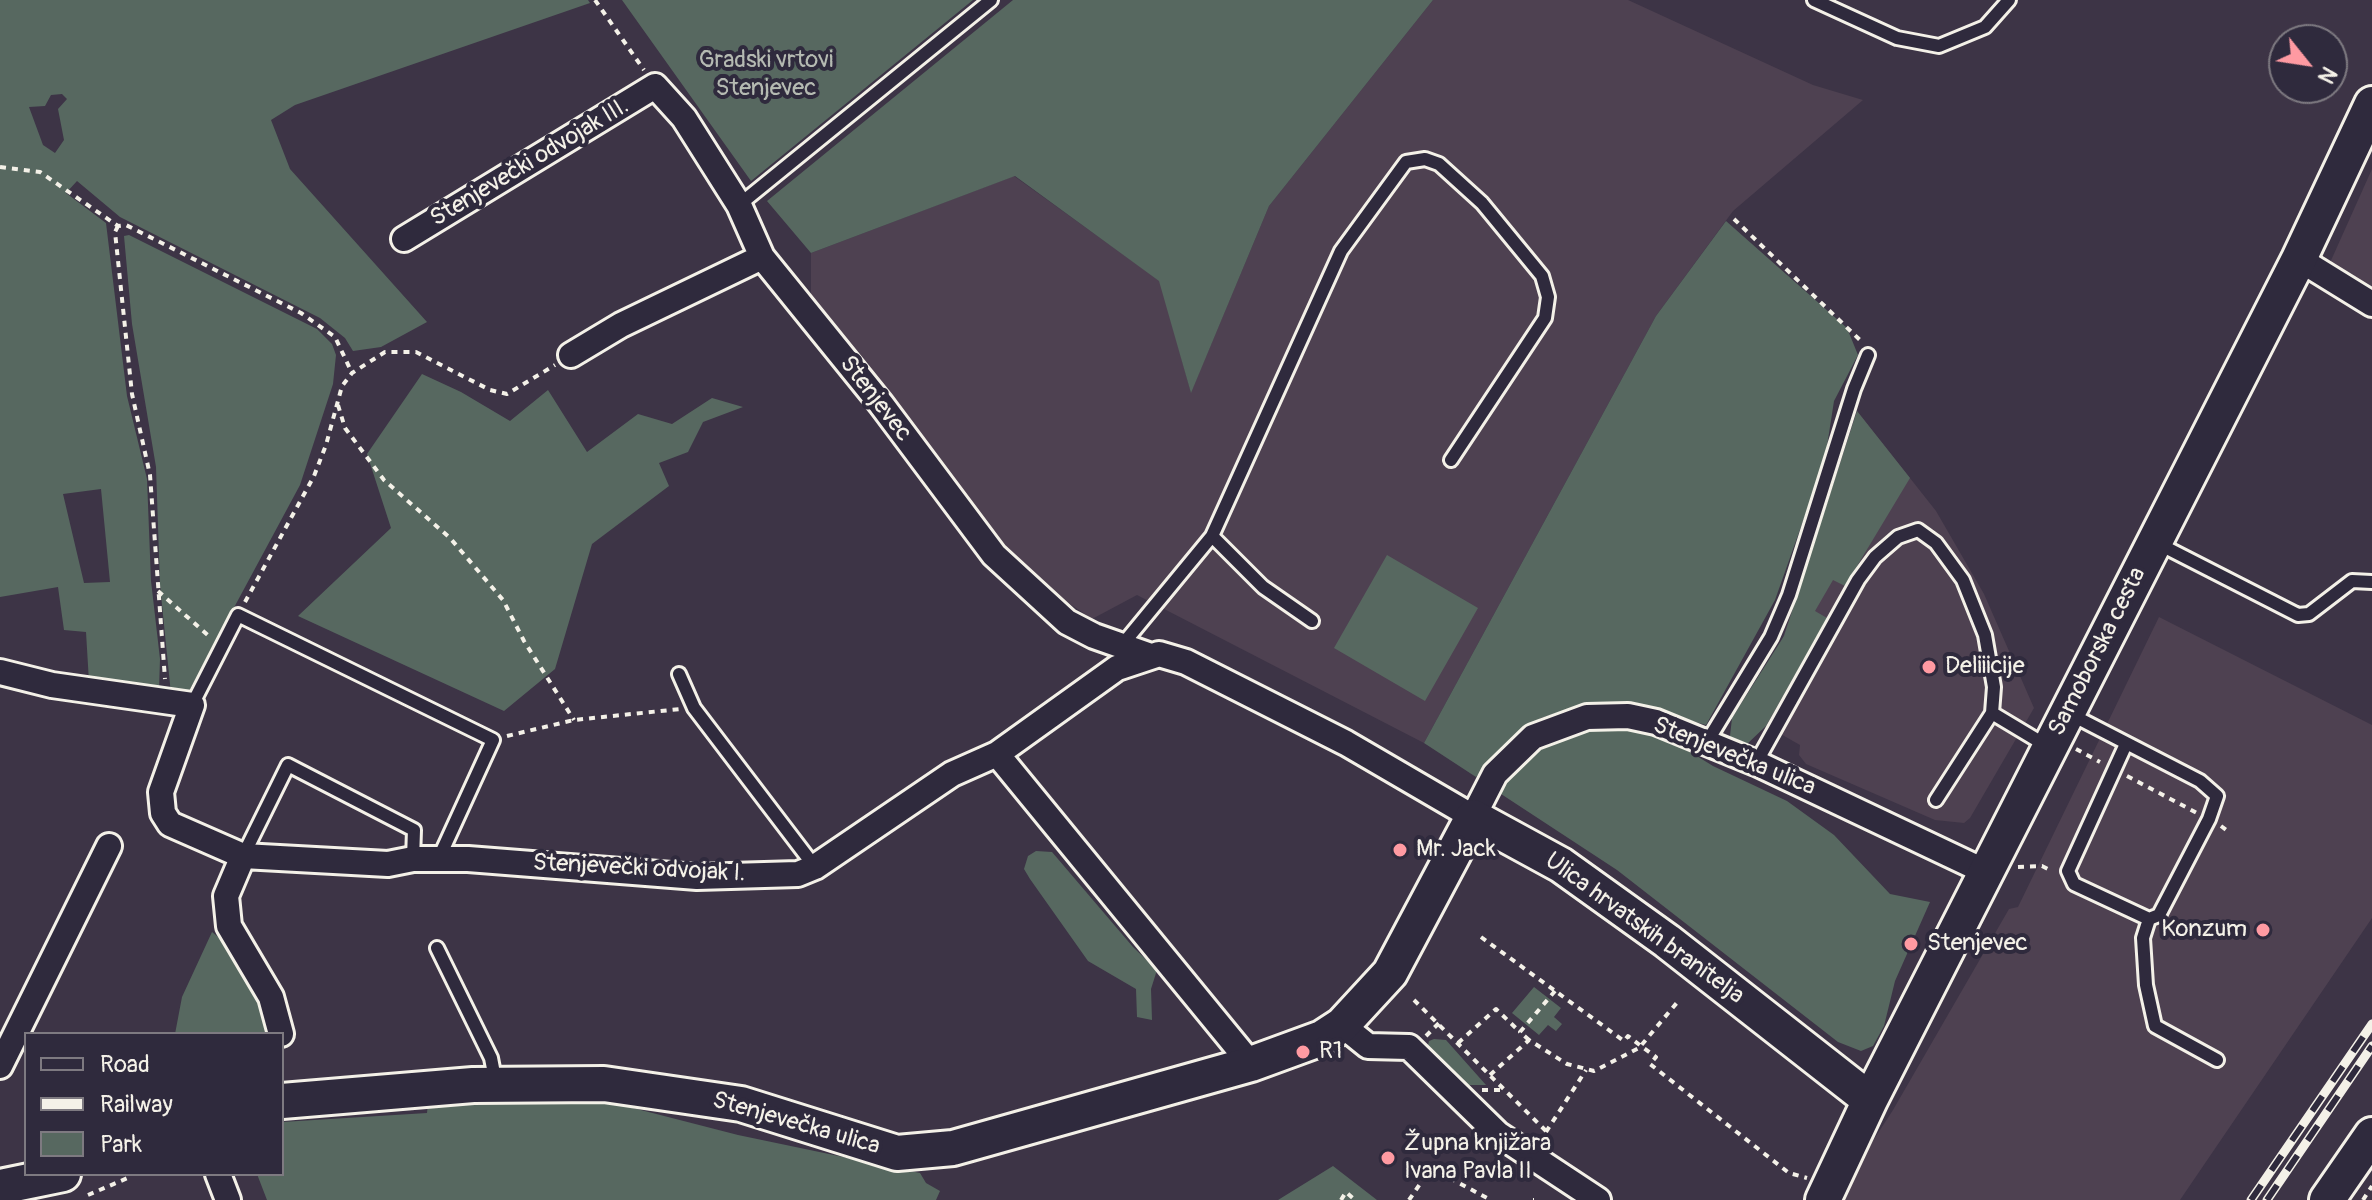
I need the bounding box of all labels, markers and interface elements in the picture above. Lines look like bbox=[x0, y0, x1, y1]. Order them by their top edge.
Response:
north arrow bbox=[2268, 24, 2348, 104]
park label: Gradski vrtovi Stenjevec bbox=[699, 47, 833, 103]
text: N bbox=[2311, 62, 2343, 88]
street label: Stenjevečki odvojak III. bbox=[426, 92, 634, 234]
street label: Stenjevec bbox=[833, 350, 917, 448]
street label: Samoborska cesta bbox=[2043, 563, 2153, 741]
place label: Deliiicije bbox=[1945, 653, 2025, 681]
marker: Deliiicije bbox=[1920, 658, 1938, 676]
street label: Stenjevečka ulica bbox=[1648, 711, 1820, 803]
place label: Mr. Jack bbox=[1416, 836, 1496, 864]
marker: Mr. Jack bbox=[1391, 841, 1409, 859]
street label: Ulica hrvatskih branitelja bbox=[1539, 847, 1749, 1011]
street label: Stenjevečki odvojak I. bbox=[532, 849, 746, 889]
place label: Konzum bbox=[2161, 916, 2247, 944]
marker: Konzum bbox=[2254, 921, 2272, 939]
place label: Stenjevec bbox=[1927, 930, 2028, 958]
marker: Stenjevec bbox=[1902, 935, 1920, 953]
legend bbox=[24, 1032, 284, 1176]
place label: R1 bbox=[1319, 1038, 1342, 1066]
marker: R1 bbox=[1294, 1043, 1312, 1061]
text: Road bbox=[100, 1050, 150, 1079]
street label: Stenjevečka ulica bbox=[709, 1086, 883, 1162]
text: Railway bbox=[100, 1090, 173, 1119]
text: Park bbox=[100, 1130, 142, 1159]
place label: Župna knjižara Ivana Pavla II bbox=[1404, 1130, 1551, 1186]
marker: Župna knjižara Ivana Pavla II bbox=[1379, 1149, 1397, 1167]

